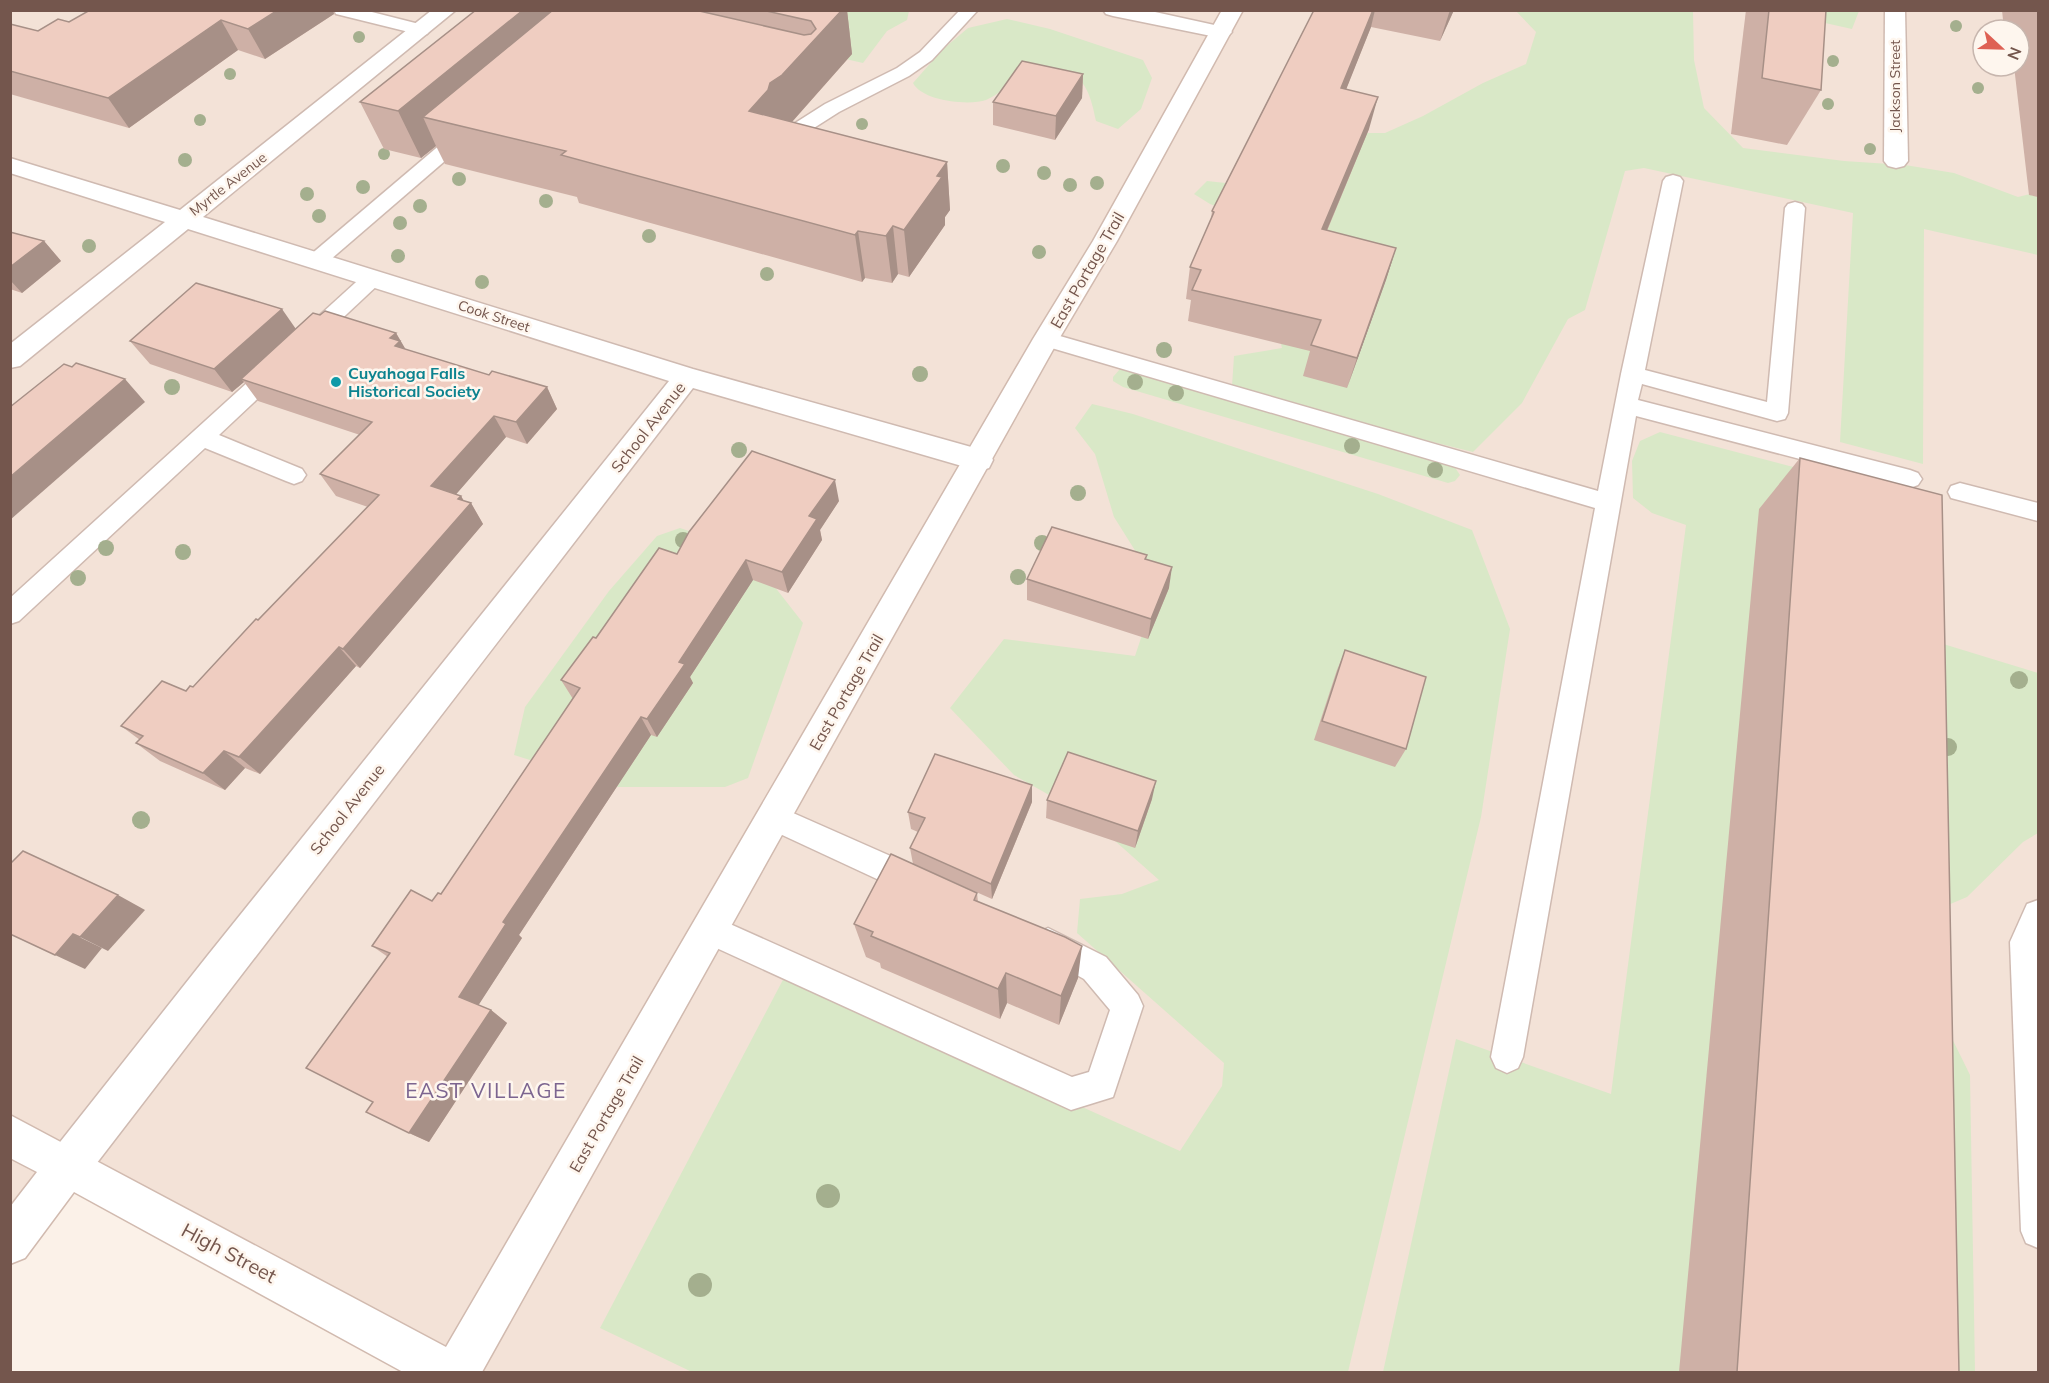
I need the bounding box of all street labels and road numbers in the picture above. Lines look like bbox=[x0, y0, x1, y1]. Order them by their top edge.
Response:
street label: Jackson Street bbox=[1886, 40, 1904, 132]
street label: Myrtle Avenue bbox=[186, 148, 270, 220]
street label: East Portage Trail bbox=[1046, 208, 1128, 332]
street label: Cook Street bbox=[456, 296, 532, 336]
street label: School Avenue bbox=[606, 378, 690, 476]
street label: East Portage Trail bbox=[805, 630, 887, 754]
street label: School Avenue bbox=[305, 760, 389, 858]
street label: East Portage Trail bbox=[565, 1052, 647, 1176]
street label: High Street bbox=[177, 1217, 281, 1288]

